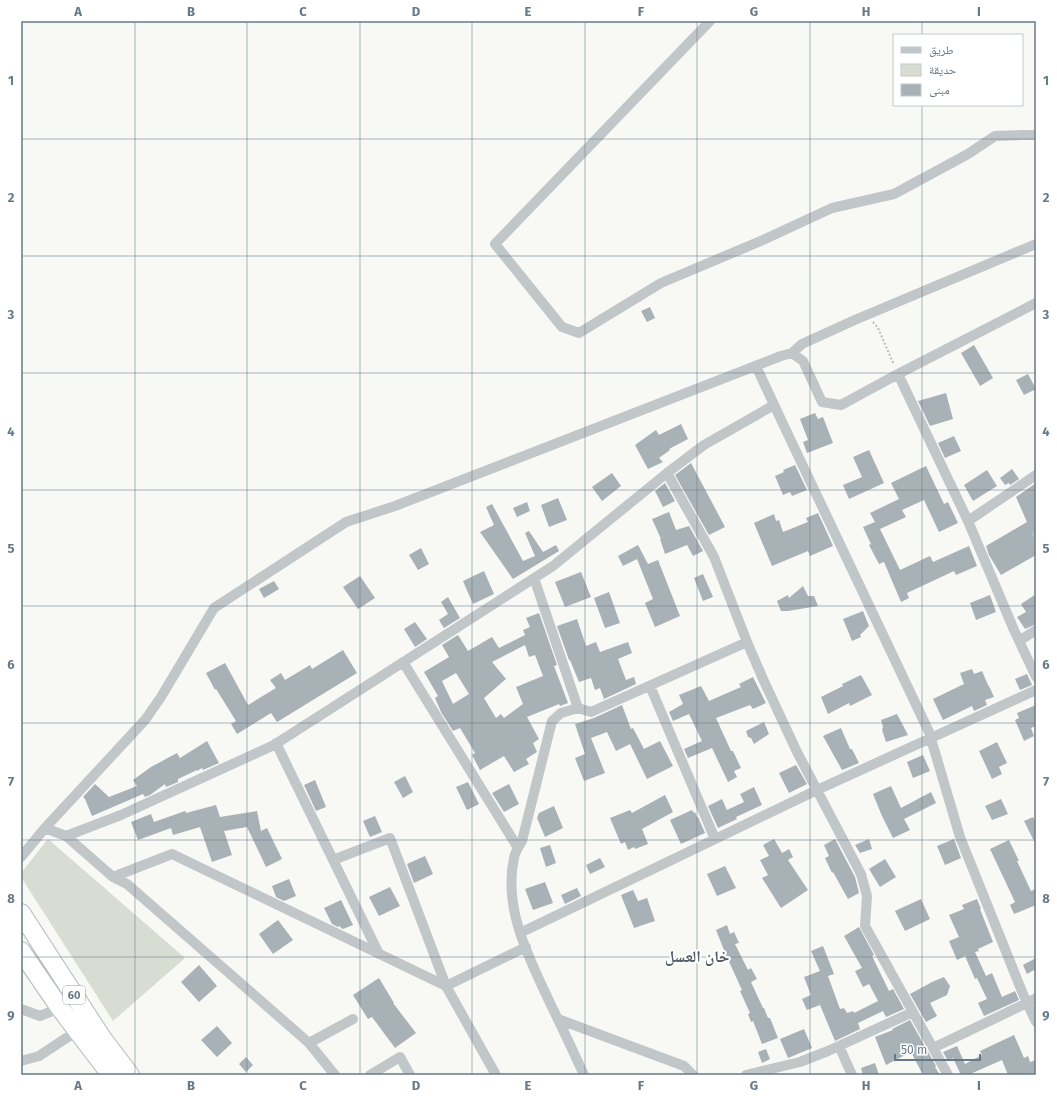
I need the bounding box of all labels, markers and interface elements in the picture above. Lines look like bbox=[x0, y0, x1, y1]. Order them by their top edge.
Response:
text: A bbox=[73, 4, 82, 19]
text: B bbox=[187, 4, 195, 19]
text: C bbox=[299, 4, 307, 19]
text: D bbox=[412, 4, 421, 19]
text: E bbox=[525, 4, 532, 19]
text: F bbox=[638, 4, 645, 19]
text: G bbox=[750, 4, 758, 19]
text: H bbox=[862, 4, 870, 19]
text: I bbox=[977, 4, 981, 19]
legend bbox=[893, 34, 1023, 106]
text: طريق bbox=[929, 43, 954, 57]
text: حديقة bbox=[929, 63, 957, 77]
text: 1 bbox=[8, 73, 14, 88]
text: 1 bbox=[1043, 73, 1049, 88]
text: مبنى bbox=[929, 83, 950, 97]
text: 2 bbox=[8, 190, 15, 205]
text: 2 bbox=[1043, 190, 1050, 205]
text: 3 bbox=[7, 307, 15, 322]
text: 3 bbox=[1042, 307, 1050, 322]
text: 4 bbox=[7, 424, 15, 439]
text: 4 bbox=[1042, 424, 1050, 439]
text: 5 bbox=[8, 541, 15, 556]
text: 5 bbox=[1043, 541, 1050, 556]
text: 6 bbox=[7, 657, 15, 672]
text: 6 bbox=[1042, 657, 1050, 672]
text: 7 bbox=[8, 774, 14, 789]
text: 7 bbox=[1043, 774, 1049, 789]
text: 8 bbox=[7, 891, 15, 906]
text: 8 bbox=[1042, 891, 1050, 906]
district label: خان العسل bbox=[665, 947, 729, 966]
road number: 60 bbox=[63, 986, 85, 1004]
text: 9 bbox=[7, 1008, 15, 1023]
text: 9 bbox=[1042, 1008, 1050, 1023]
scale bar bbox=[895, 1036, 980, 1062]
text: 50 m bbox=[901, 1043, 927, 1057]
text: A bbox=[73, 1078, 82, 1093]
text: B bbox=[187, 1078, 195, 1093]
text: C bbox=[299, 1078, 307, 1093]
text: D bbox=[412, 1078, 421, 1093]
text: E bbox=[525, 1078, 532, 1093]
text: F bbox=[638, 1078, 645, 1093]
text: G bbox=[750, 1078, 758, 1093]
text: H bbox=[862, 1078, 870, 1093]
text: I bbox=[977, 1078, 981, 1093]

